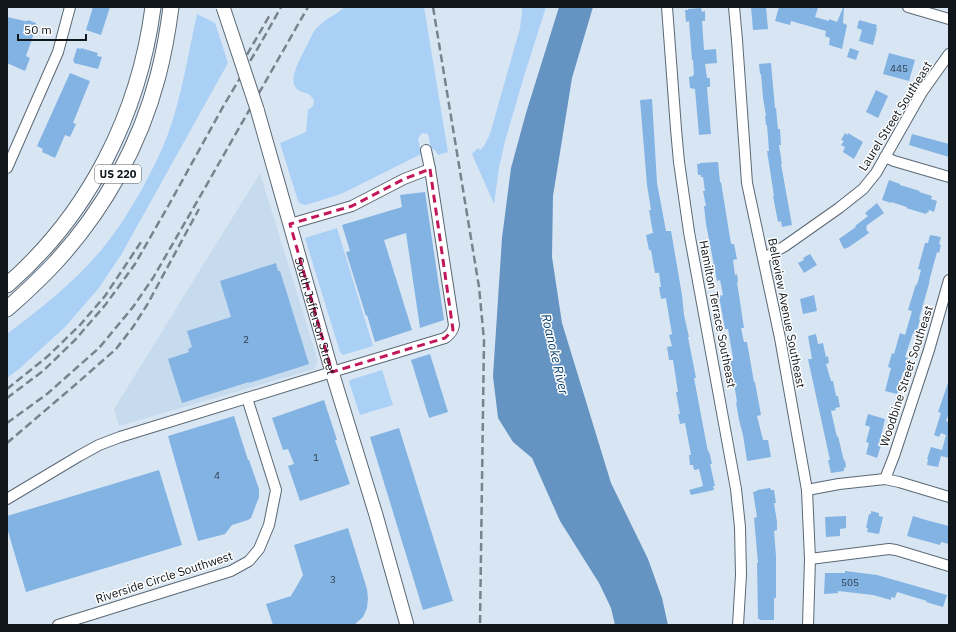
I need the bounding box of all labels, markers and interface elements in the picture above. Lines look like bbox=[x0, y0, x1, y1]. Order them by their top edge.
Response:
scale bar bbox=[18, 16, 86, 42]
text: 50 m bbox=[24, 22, 52, 37]
street label: Laurel Street Southeast bbox=[855, 58, 935, 174]
house number: 445 bbox=[890, 62, 908, 75]
road number: US 220 bbox=[95, 165, 141, 183]
street label: Belleview Avenue Southeast bbox=[765, 237, 809, 389]
street label: Hamilton Terrace Southeast bbox=[696, 239, 740, 389]
street label: South Jefferson Street bbox=[292, 255, 340, 376]
street label: Woodbine Street Southeast bbox=[876, 304, 936, 448]
water label: Roanoke River bbox=[537, 312, 573, 397]
house number: 2 bbox=[243, 333, 249, 346]
house number: 1 bbox=[313, 451, 319, 464]
house number: 4 bbox=[214, 469, 220, 482]
street label: Riverside Circle Southwest bbox=[93, 548, 235, 606]
house number: 3 bbox=[330, 573, 336, 586]
house number: 505 bbox=[841, 576, 859, 589]

